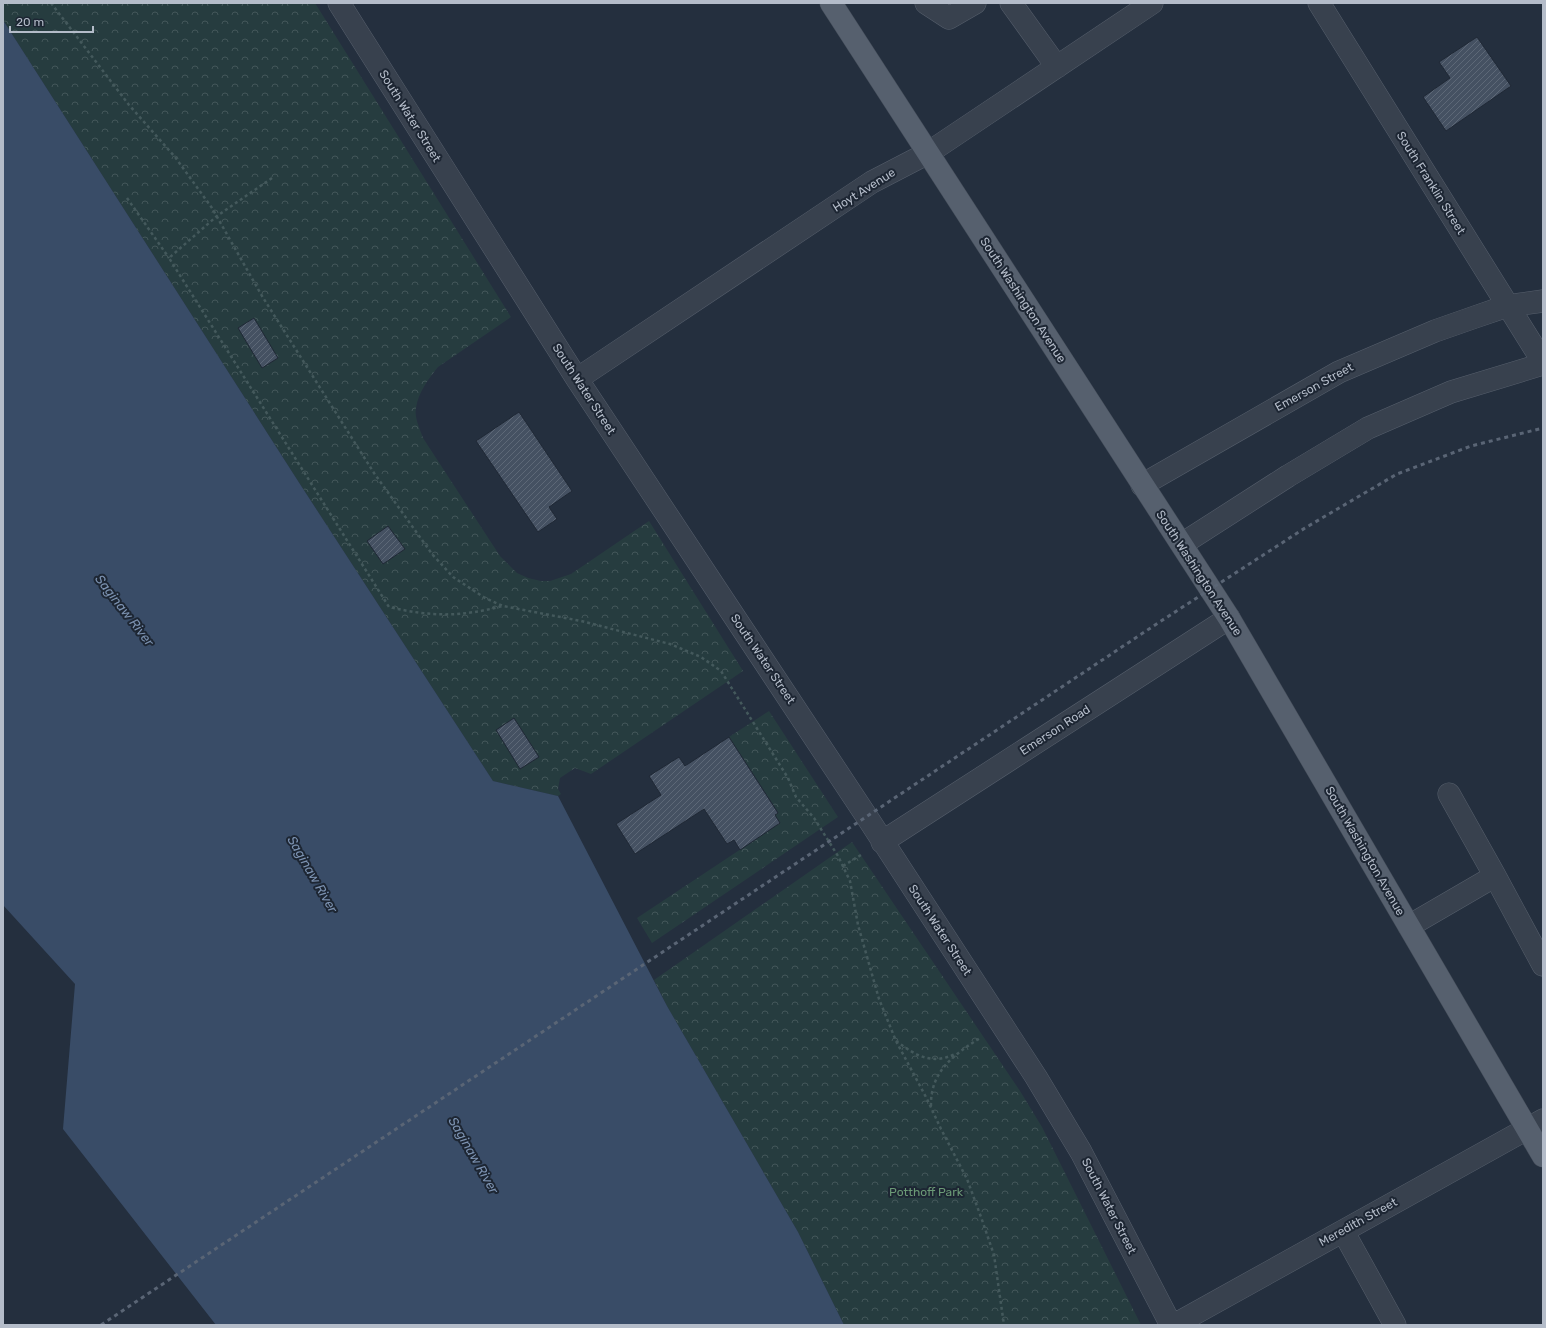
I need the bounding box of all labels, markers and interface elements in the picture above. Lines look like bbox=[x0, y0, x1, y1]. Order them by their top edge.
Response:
scale bar bbox=[10, 8, 93, 34]
text: 20 m bbox=[16, 15, 44, 29]
street label: South Water Street bbox=[376, 68, 444, 165]
street label: South Franklin Street bbox=[1394, 129, 1469, 237]
street label: Hoyt Avenue bbox=[830, 165, 898, 215]
street label: South Washington Avenue bbox=[977, 235, 1069, 366]
street label: South Water Street bbox=[549, 341, 619, 437]
street label: Emerson Street bbox=[1272, 360, 1356, 414]
street label: South Washington Avenue bbox=[1153, 508, 1245, 639]
water label: Saginaw River bbox=[91, 572, 158, 650]
street label: South Water Street bbox=[728, 611, 798, 707]
street label: Emerson Road bbox=[1017, 702, 1093, 758]
street label: South Washington Avenue bbox=[1322, 784, 1408, 918]
water label: Saginaw River bbox=[284, 833, 341, 917]
street label: South Water Street bbox=[905, 882, 975, 978]
water label: Saginaw River bbox=[445, 1114, 502, 1198]
street label: South Water Street bbox=[1079, 1156, 1139, 1256]
park label: Potthoff Park bbox=[889, 1185, 964, 1199]
street label: Meredith Street bbox=[1317, 1195, 1400, 1249]

